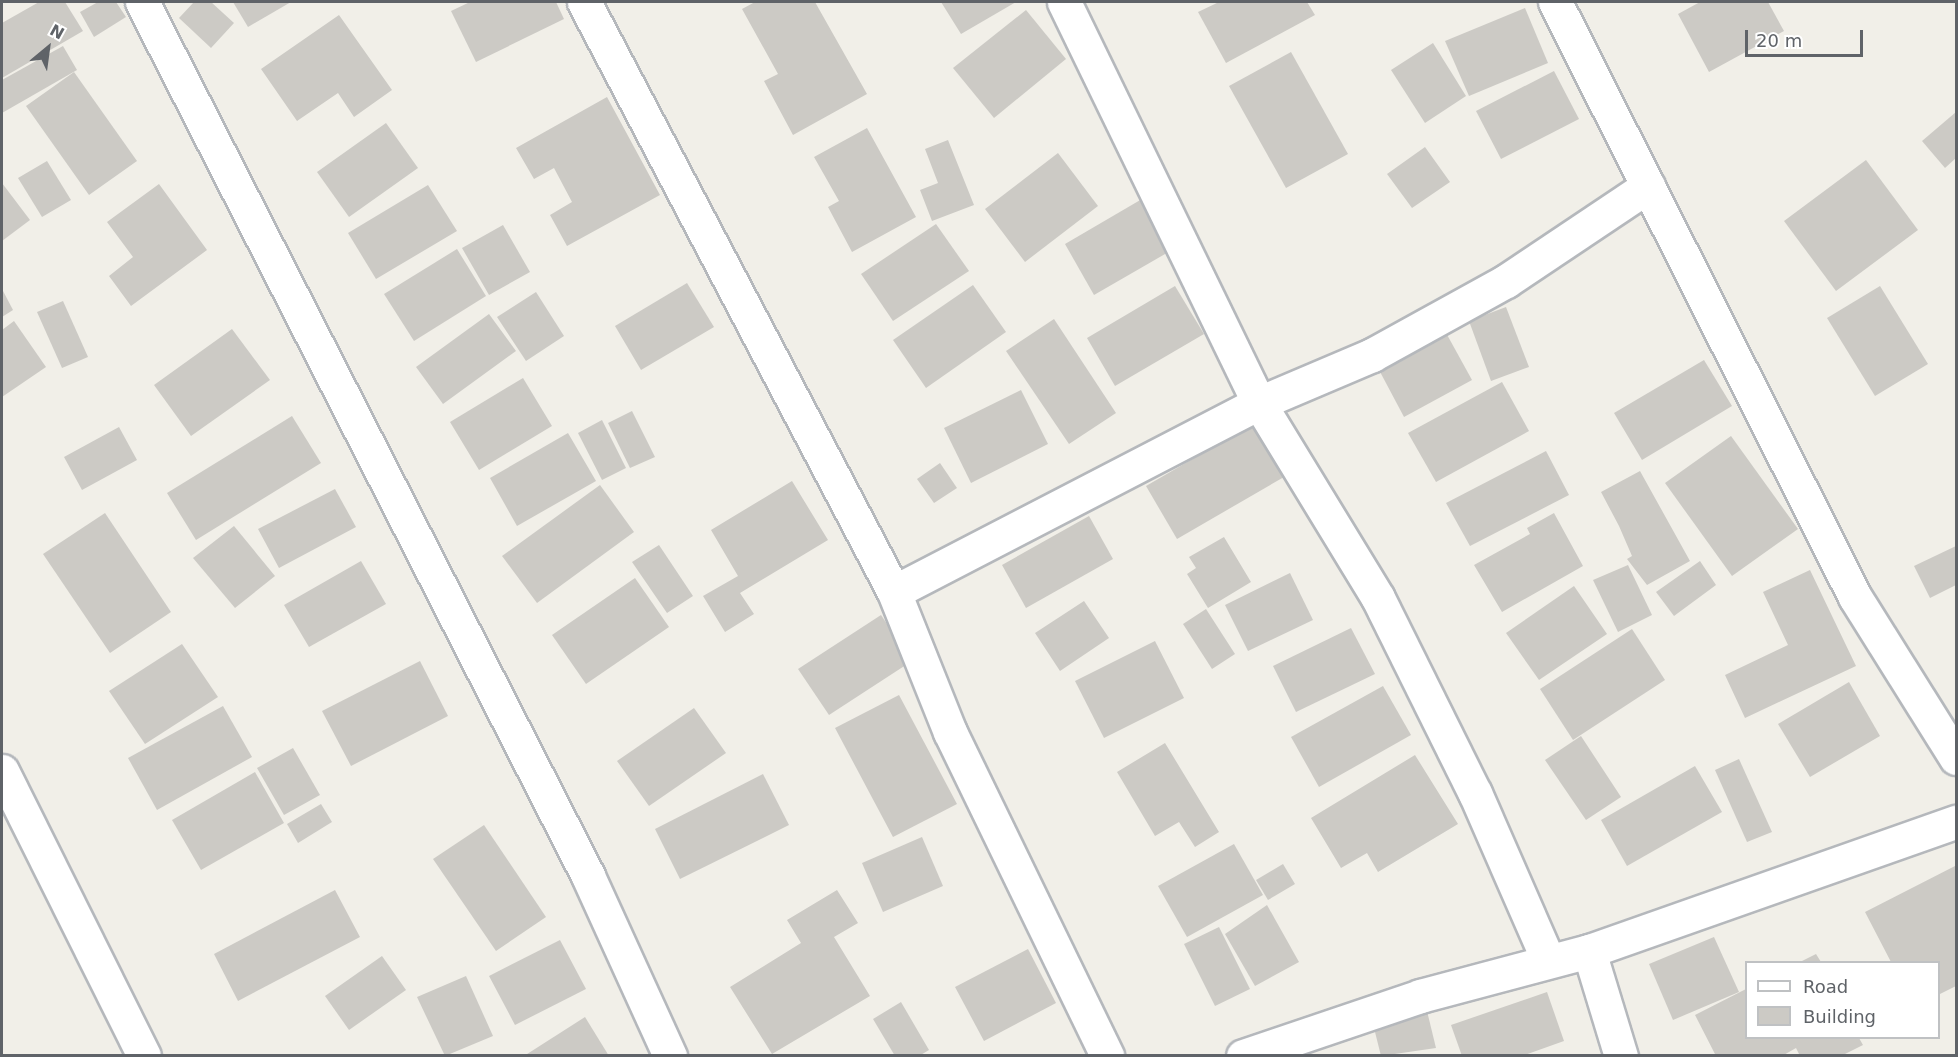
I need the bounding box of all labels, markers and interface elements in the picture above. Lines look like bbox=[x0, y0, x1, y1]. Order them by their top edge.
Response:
north arrow bbox=[18, 18, 78, 78]
scale bar bbox=[1748, 18, 1866, 56]
text: N bbox=[47, 20, 67, 43]
text: 20 m bbox=[1756, 30, 1802, 51]
legend bbox=[1745, 961, 1940, 1039]
text: Road bbox=[1803, 976, 1848, 997]
text: Building bbox=[1803, 1006, 1876, 1027]

